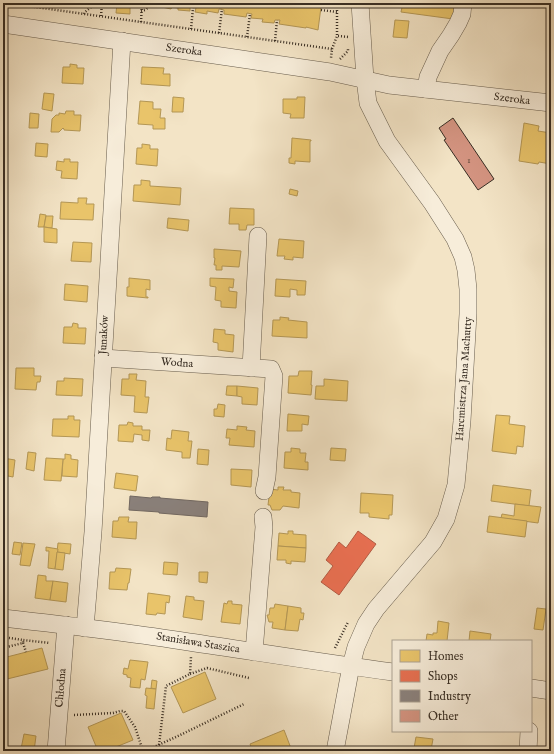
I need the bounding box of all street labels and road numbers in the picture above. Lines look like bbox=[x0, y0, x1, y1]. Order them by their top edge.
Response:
street label: Szeroka bbox=[165, 41, 203, 59]
street label: Szeroka bbox=[493, 90, 531, 108]
street label: Junaków bbox=[96, 314, 112, 357]
street label: Harcmistrza Jana Machutty bbox=[453, 316, 475, 442]
street label: Wodna bbox=[160, 355, 194, 371]
street label: Stanisława Staszica bbox=[155, 629, 241, 657]
street label: Chłodna bbox=[52, 668, 70, 708]

